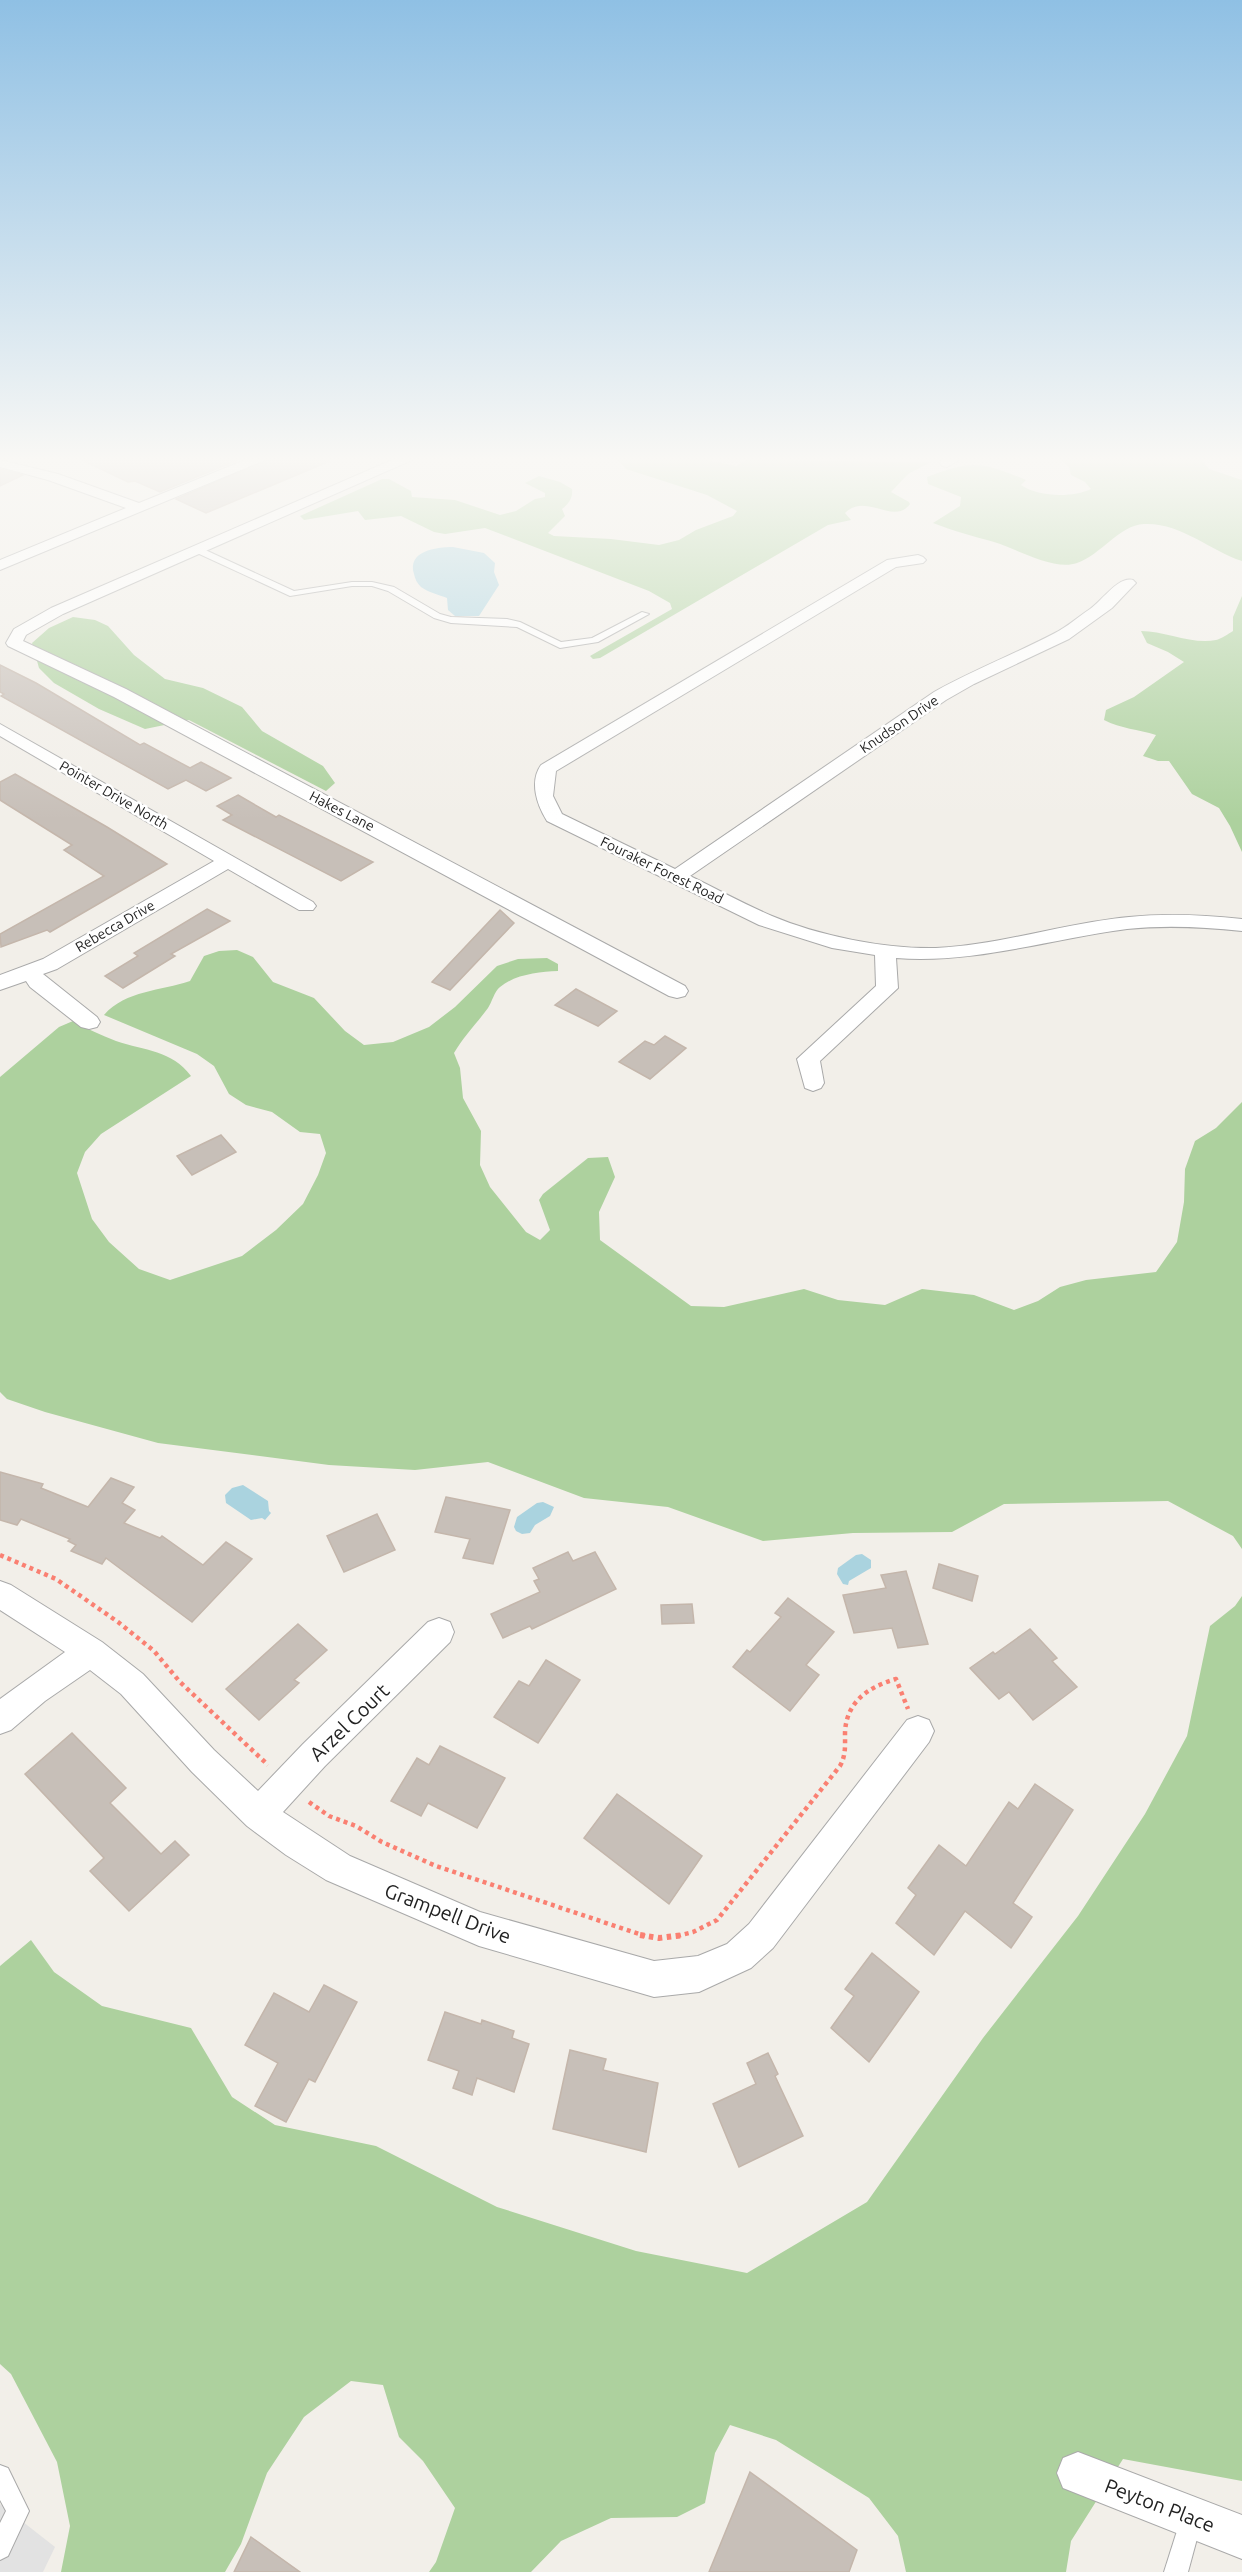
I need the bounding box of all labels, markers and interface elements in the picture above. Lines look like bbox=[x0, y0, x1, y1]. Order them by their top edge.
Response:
street label: Knudson Drive bbox=[857, 692, 941, 756]
street label: Pointer Drive North bbox=[57, 757, 171, 833]
street label: Hakes Lane bbox=[307, 788, 377, 834]
street label: Fouraker Forest Road bbox=[598, 833, 726, 907]
street label: Rebecca Drive bbox=[73, 897, 157, 955]
street label: Arzel Court bbox=[305, 1678, 394, 1765]
street label: Grampell Drive bbox=[382, 1878, 514, 1948]
street label: Peyton Place bbox=[1102, 2474, 1218, 2536]

